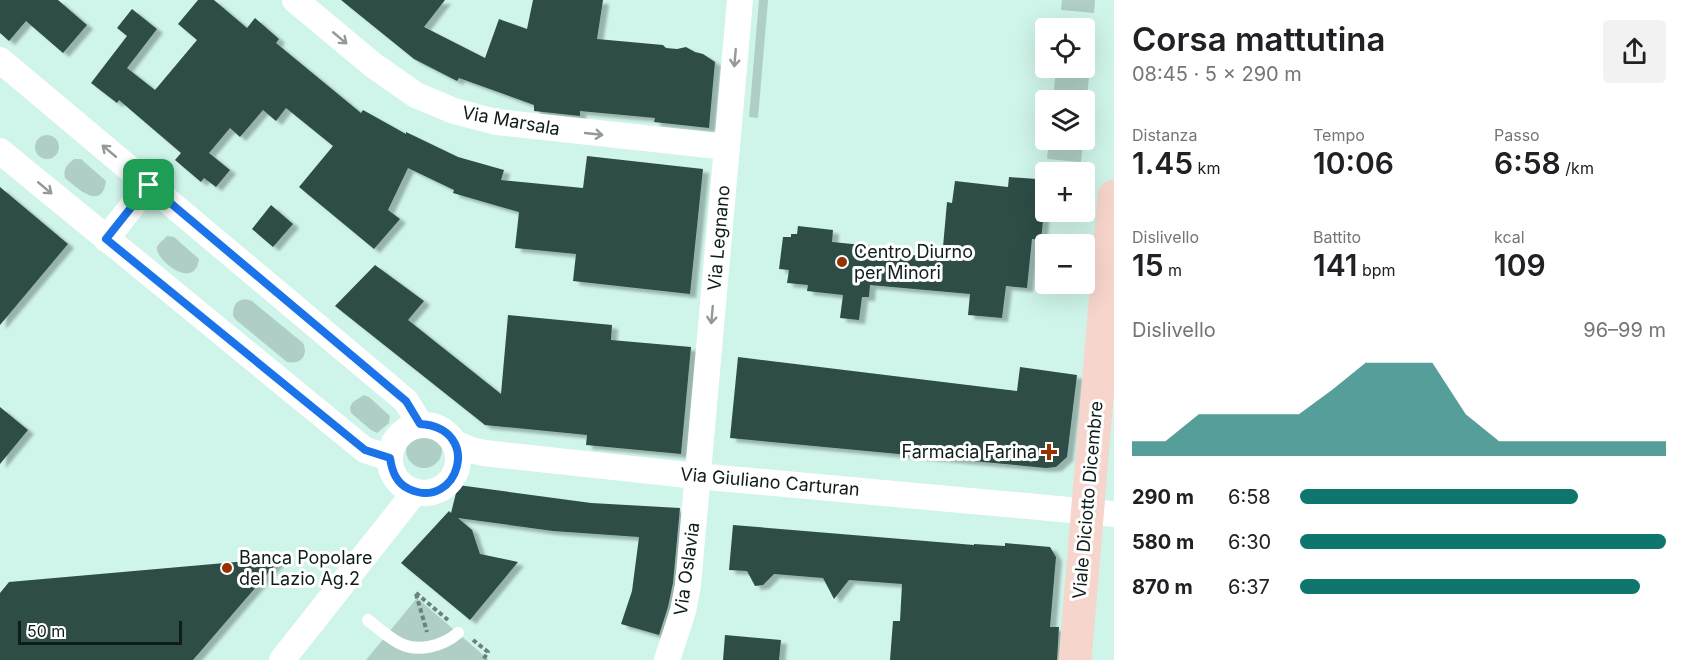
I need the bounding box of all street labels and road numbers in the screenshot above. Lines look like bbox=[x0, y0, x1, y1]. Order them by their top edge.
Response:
street label: Via Marsala bbox=[460, 102, 562, 139]
street label: Via Legnano bbox=[703, 184, 734, 292]
street label: Viale Diciotto Dicembre bbox=[1068, 400, 1107, 600]
street label: Via Giuliano Carturan bbox=[679, 463, 861, 500]
street label: Via Oslavia bbox=[670, 521, 703, 617]

